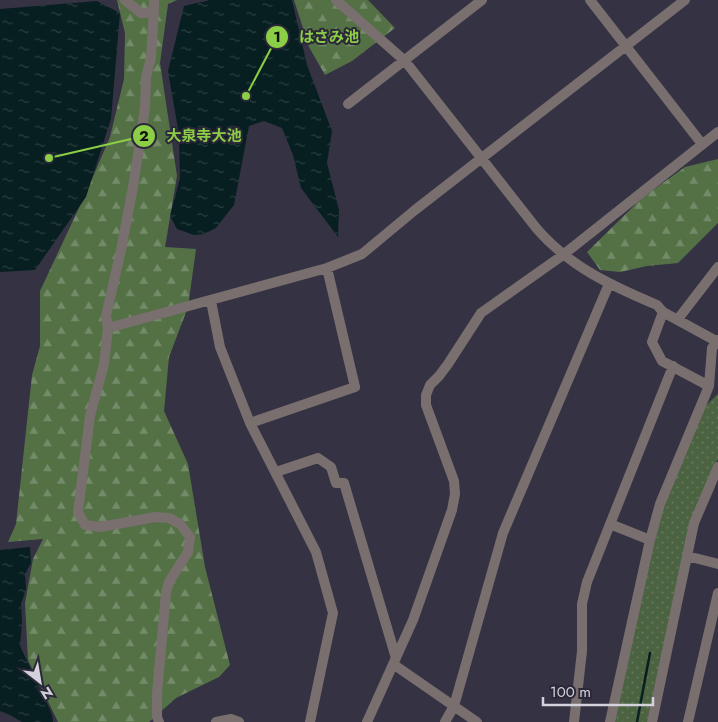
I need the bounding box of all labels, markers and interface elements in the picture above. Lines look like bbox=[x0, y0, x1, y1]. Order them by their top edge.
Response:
callout: はさみ池 bbox=[264, 22, 369, 52]
text: 1 bbox=[273, 26, 281, 48]
text: はさみ池 bbox=[299, 26, 359, 48]
callout: 大泉寺大池 bbox=[131, 121, 251, 151]
text: 2 bbox=[139, 125, 149, 147]
text: 大泉寺大池 bbox=[166, 125, 242, 147]
north arrow bbox=[15, 657, 65, 707]
scale bar bbox=[543, 674, 653, 706]
text: 100 m bbox=[550, 681, 591, 703]
text: N bbox=[37, 682, 57, 705]

